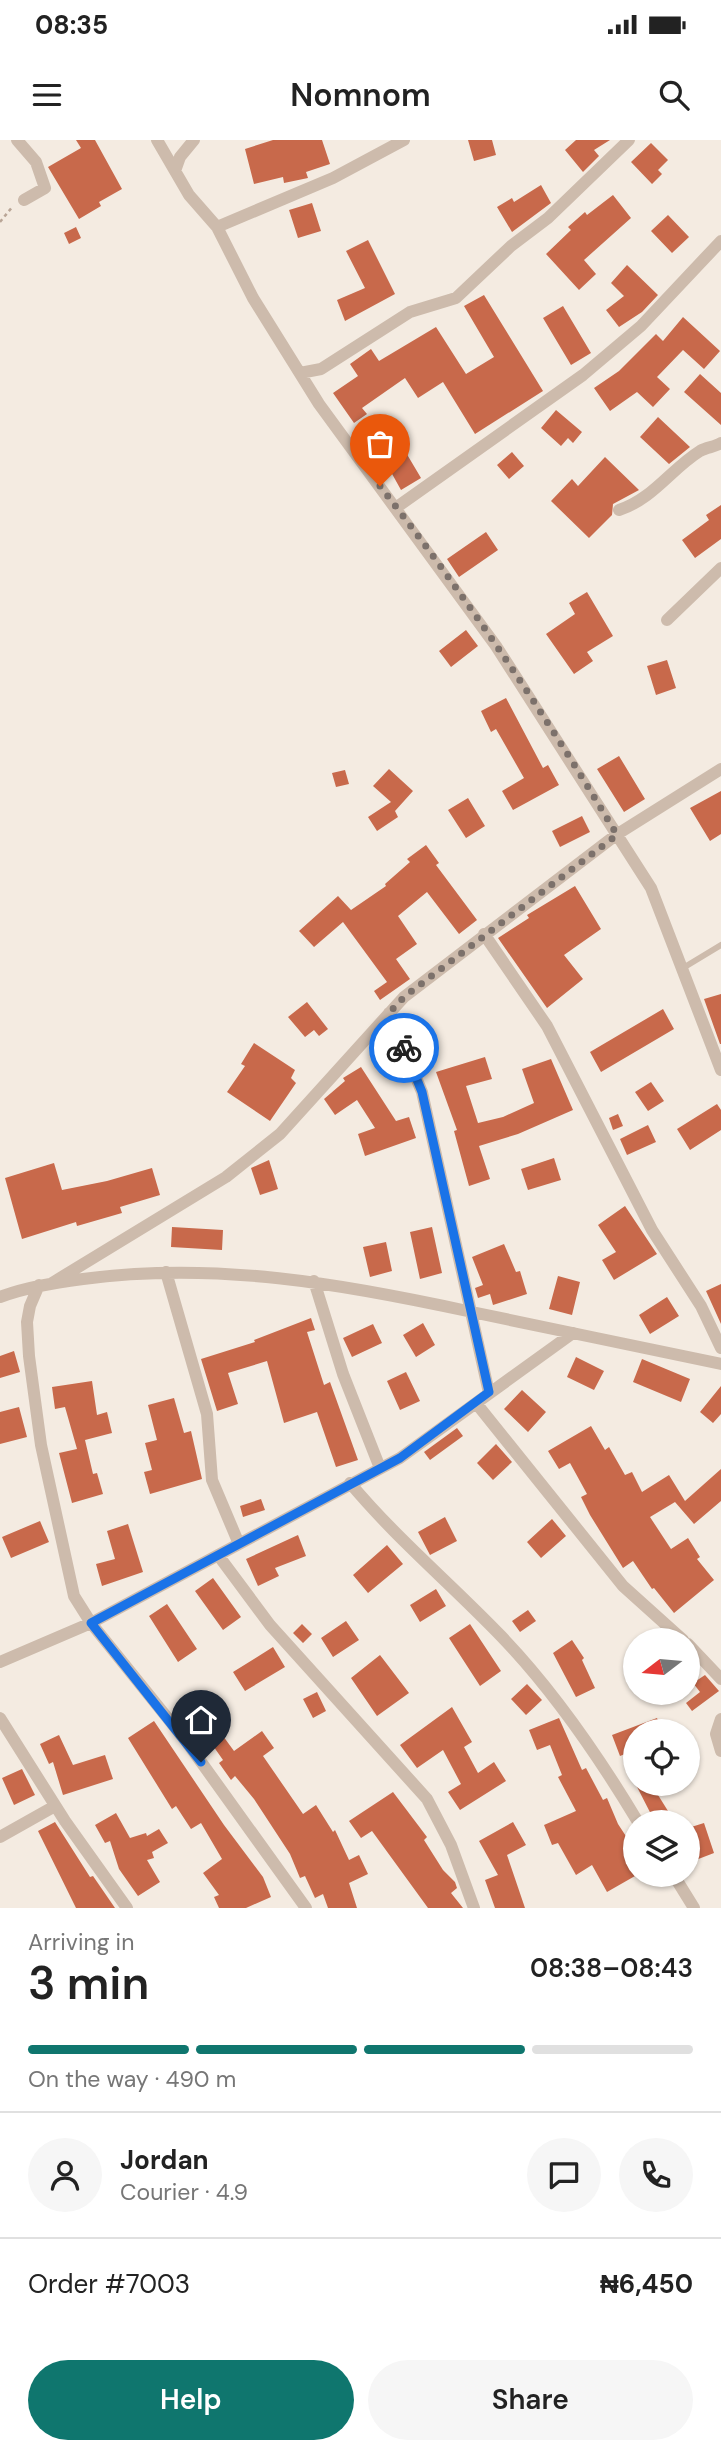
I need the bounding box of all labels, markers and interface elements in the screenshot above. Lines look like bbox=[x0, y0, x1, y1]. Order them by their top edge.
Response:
text: 08:35 bbox=[35, 8, 108, 42]
text: Nomnom bbox=[290, 74, 431, 116]
icon: menu bbox=[28, 76, 66, 114]
icon: search bbox=[655, 76, 693, 114]
pin bbox=[350, 414, 410, 486]
icon: bag bbox=[361, 425, 399, 463]
courier bbox=[369, 1013, 439, 1083]
icon: bike bbox=[385, 1029, 423, 1067]
north arrow bbox=[623, 1628, 700, 1704]
map controls bbox=[623, 1628, 700, 1887]
pin bbox=[171, 1690, 231, 1762]
icon: home bbox=[182, 1701, 220, 1739]
button: locate bbox=[623, 1719, 700, 1796]
button: layers bbox=[623, 1810, 700, 1887]
text: Arriving in bbox=[28, 1927, 134, 1957]
text: 08:38–08:43 bbox=[530, 1951, 693, 1985]
text: 3 min bbox=[28, 1953, 149, 2013]
text: On the way · 490 m bbox=[28, 2064, 236, 2094]
button: person bbox=[28, 2138, 102, 2212]
button: chat bbox=[527, 2138, 601, 2212]
button: phone bbox=[619, 2138, 693, 2212]
text: Jordan bbox=[120, 2143, 209, 2177]
text: Courier · 4.9 bbox=[120, 2177, 248, 2207]
text: Order #7003 bbox=[28, 2267, 190, 2301]
text: ₦6,450 bbox=[600, 2267, 693, 2301]
button: Help bbox=[28, 2360, 354, 2440]
button: Share bbox=[368, 2360, 693, 2440]

